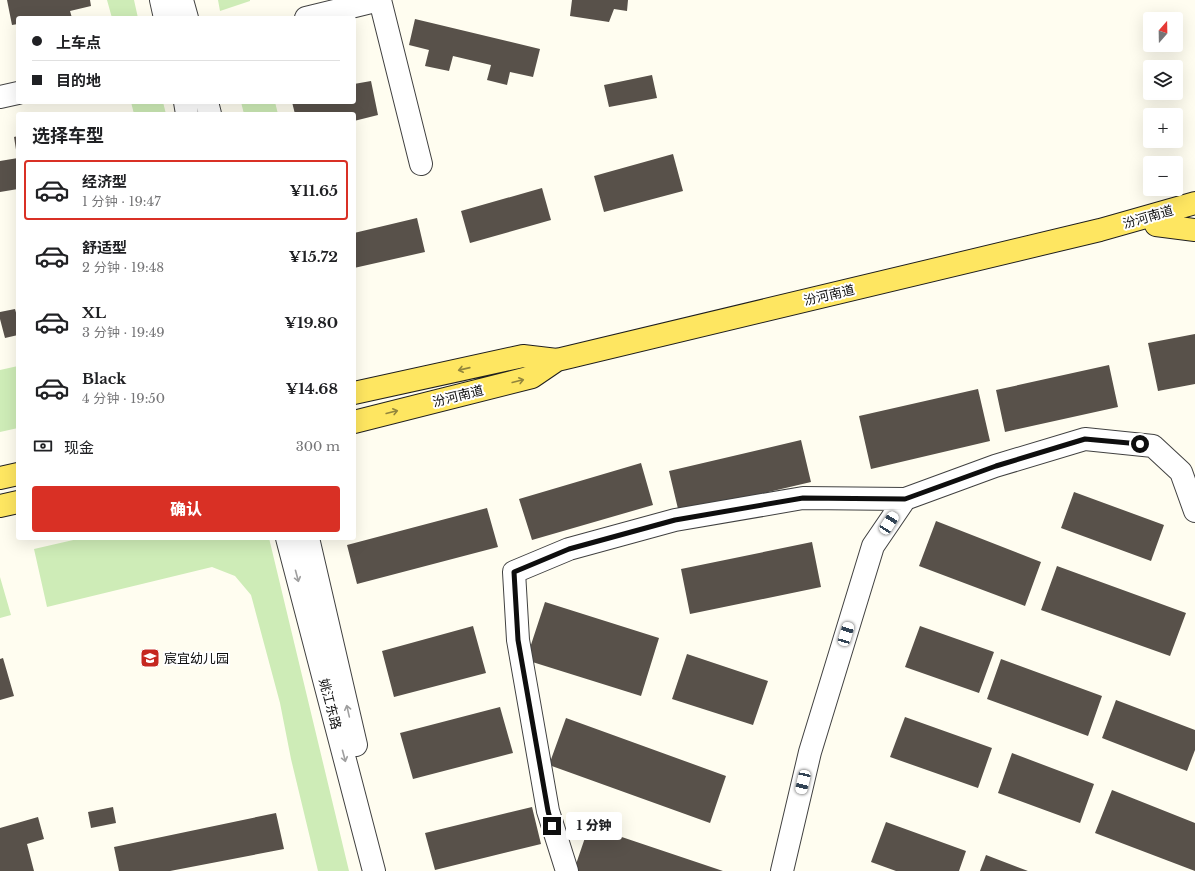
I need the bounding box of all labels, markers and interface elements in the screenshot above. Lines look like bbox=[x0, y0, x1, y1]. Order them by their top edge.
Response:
north arrow bbox=[1143, 12, 1183, 52]
map controls bbox=[1143, 12, 1183, 196]
text: 上车点 bbox=[56, 33, 101, 52]
button: layers bbox=[1143, 60, 1183, 100]
text: 目的地 bbox=[56, 71, 101, 90]
button: + bbox=[1143, 108, 1183, 148]
text: 选择车型 bbox=[32, 125, 104, 147]
button: − bbox=[1143, 156, 1183, 196]
icon: car bbox=[34, 172, 70, 208]
text: 经济型 bbox=[82, 172, 127, 191]
text: ¥11.65 bbox=[289, 181, 338, 200]
text: 1 分钟 · 19:47 bbox=[82, 193, 161, 210]
street label: 汾河南道 bbox=[1121, 202, 1175, 232]
icon: car bbox=[34, 238, 70, 274]
text: 舒适型 bbox=[82, 238, 127, 257]
text: ¥15.72 bbox=[289, 247, 338, 266]
text: 2 分钟 · 19:48 bbox=[82, 259, 164, 276]
street label: 汾河南道 bbox=[802, 281, 856, 309]
text: XL bbox=[82, 303, 106, 322]
icon: car bbox=[34, 304, 70, 340]
text: ¥19.80 bbox=[284, 313, 338, 332]
text: 3 分钟 · 19:49 bbox=[82, 324, 165, 341]
one-way arrow bbox=[458, 366, 471, 373]
text: Black bbox=[82, 369, 126, 388]
icon: car bbox=[34, 370, 70, 406]
one-way arrow bbox=[511, 377, 524, 384]
text: ¥14.68 bbox=[285, 379, 338, 398]
street label: 汾河南道 bbox=[431, 381, 485, 411]
text: 4 分钟 · 19:50 bbox=[82, 390, 165, 407]
one-way arrow bbox=[385, 408, 398, 416]
icon: cash bbox=[32, 435, 54, 457]
route start bbox=[1131, 435, 1149, 453]
text: 现金 bbox=[64, 438, 94, 457]
text: 300 m bbox=[296, 438, 340, 455]
button: 确认 bbox=[32, 486, 340, 532]
car bbox=[877, 510, 901, 536]
one-way arrow bbox=[294, 569, 301, 582]
car bbox=[837, 621, 855, 647]
school or university icon: 宸宜幼儿园 bbox=[139, 647, 161, 669]
place label: 宸宜幼儿园 bbox=[164, 650, 229, 667]
street label: 姚江东路 bbox=[315, 677, 345, 731]
one-way arrow bbox=[344, 704, 351, 717]
one-way arrow bbox=[340, 749, 348, 762]
car bbox=[794, 769, 812, 795]
callout: 1 分钟 bbox=[566, 812, 622, 840]
route end bbox=[543, 817, 561, 835]
text: 1 分钟 bbox=[576, 817, 612, 834]

